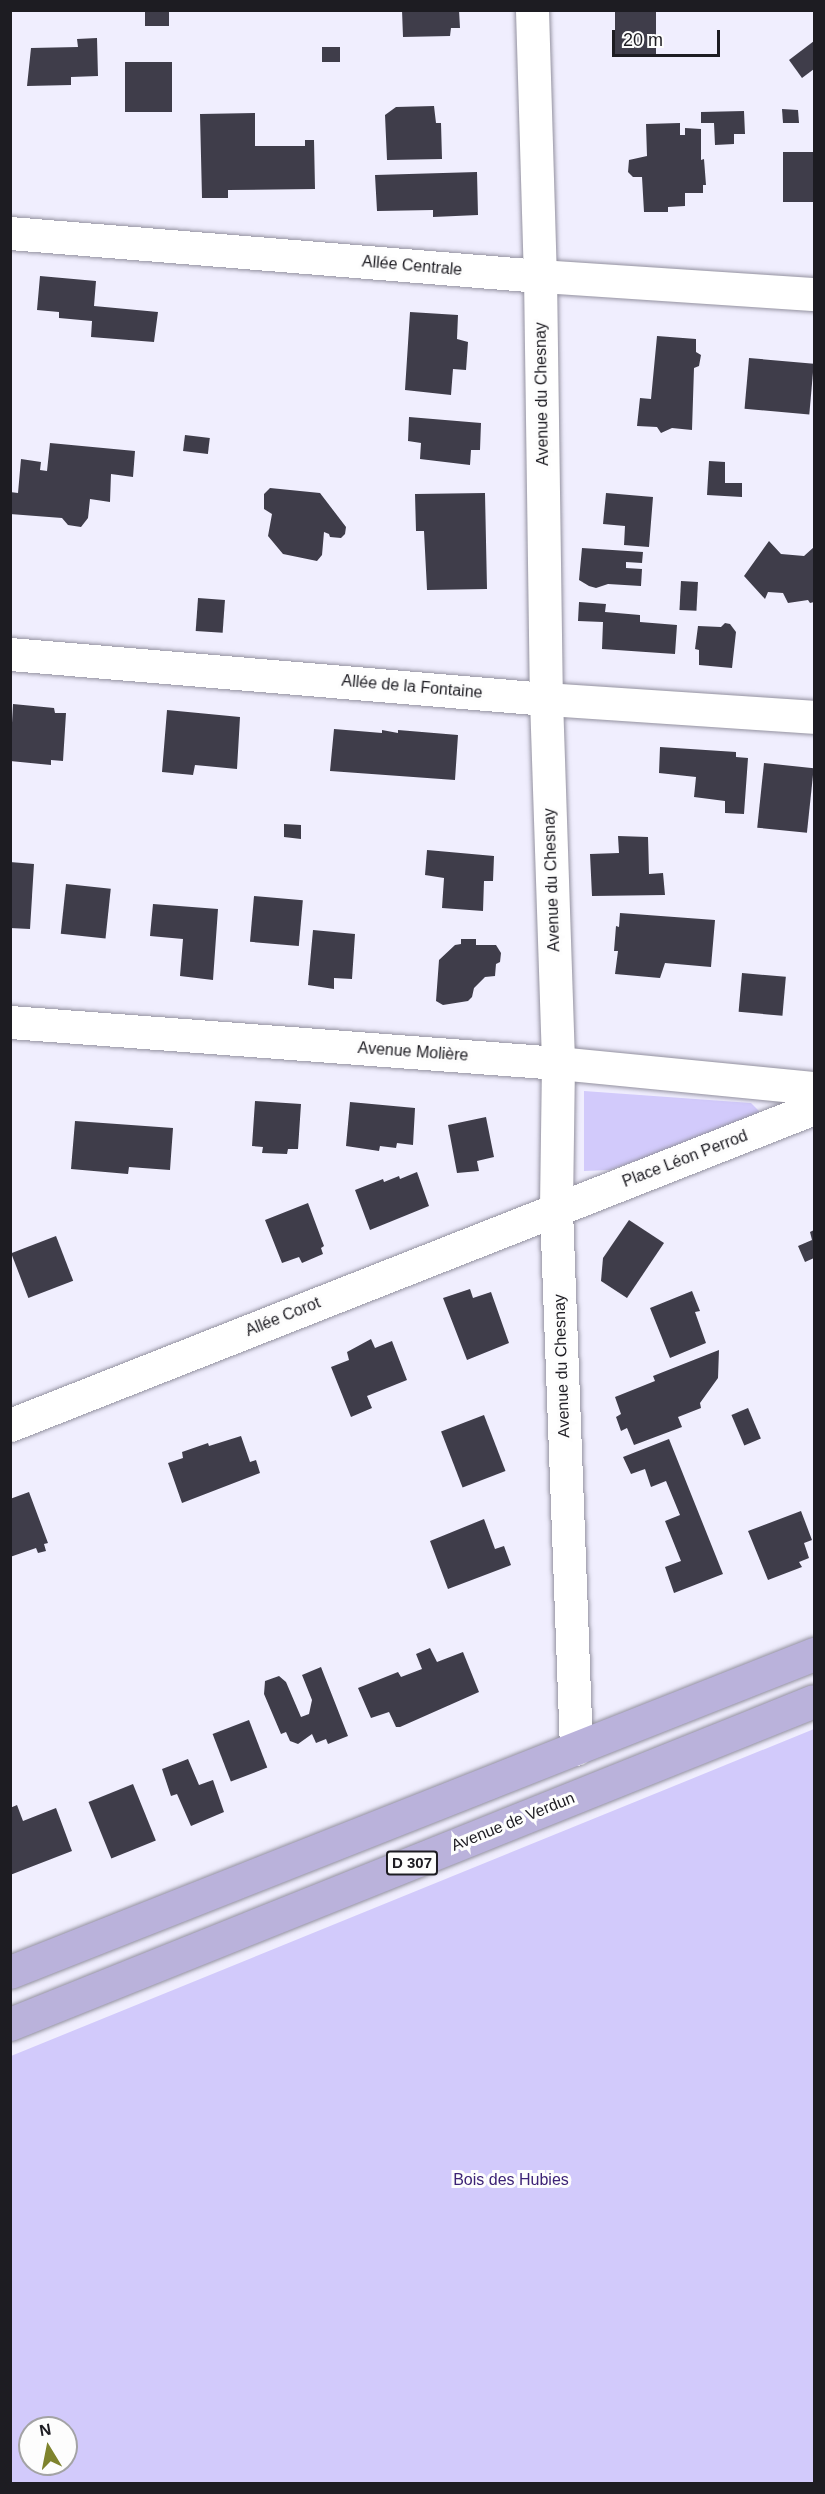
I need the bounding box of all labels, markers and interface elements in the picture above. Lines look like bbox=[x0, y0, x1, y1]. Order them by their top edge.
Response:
scale bar bbox=[615, 18, 723, 56]
text: 20 m bbox=[623, 30, 663, 50]
street label: Allée Centrale bbox=[361, 252, 463, 280]
street label: Avenue du Chesnay bbox=[531, 322, 553, 466]
street label: Allée de la Fontaine bbox=[341, 671, 483, 703]
street label: Avenue du Chesnay bbox=[540, 808, 564, 952]
street label: Avenue Molière bbox=[357, 1039, 469, 1065]
street label: Place Léon Perrod bbox=[620, 1126, 750, 1192]
street label: Allée Corot bbox=[243, 1293, 323, 1341]
street label: Avenue du Chesnay bbox=[550, 1294, 574, 1438]
street label: Avenue de Verdun bbox=[448, 1788, 578, 1856]
road number: D 307 bbox=[385, 1851, 439, 1875]
park label: Bois des Hubies bbox=[453, 2170, 569, 2190]
north arrow bbox=[18, 2416, 78, 2476]
text: N bbox=[38, 2420, 52, 2439]

